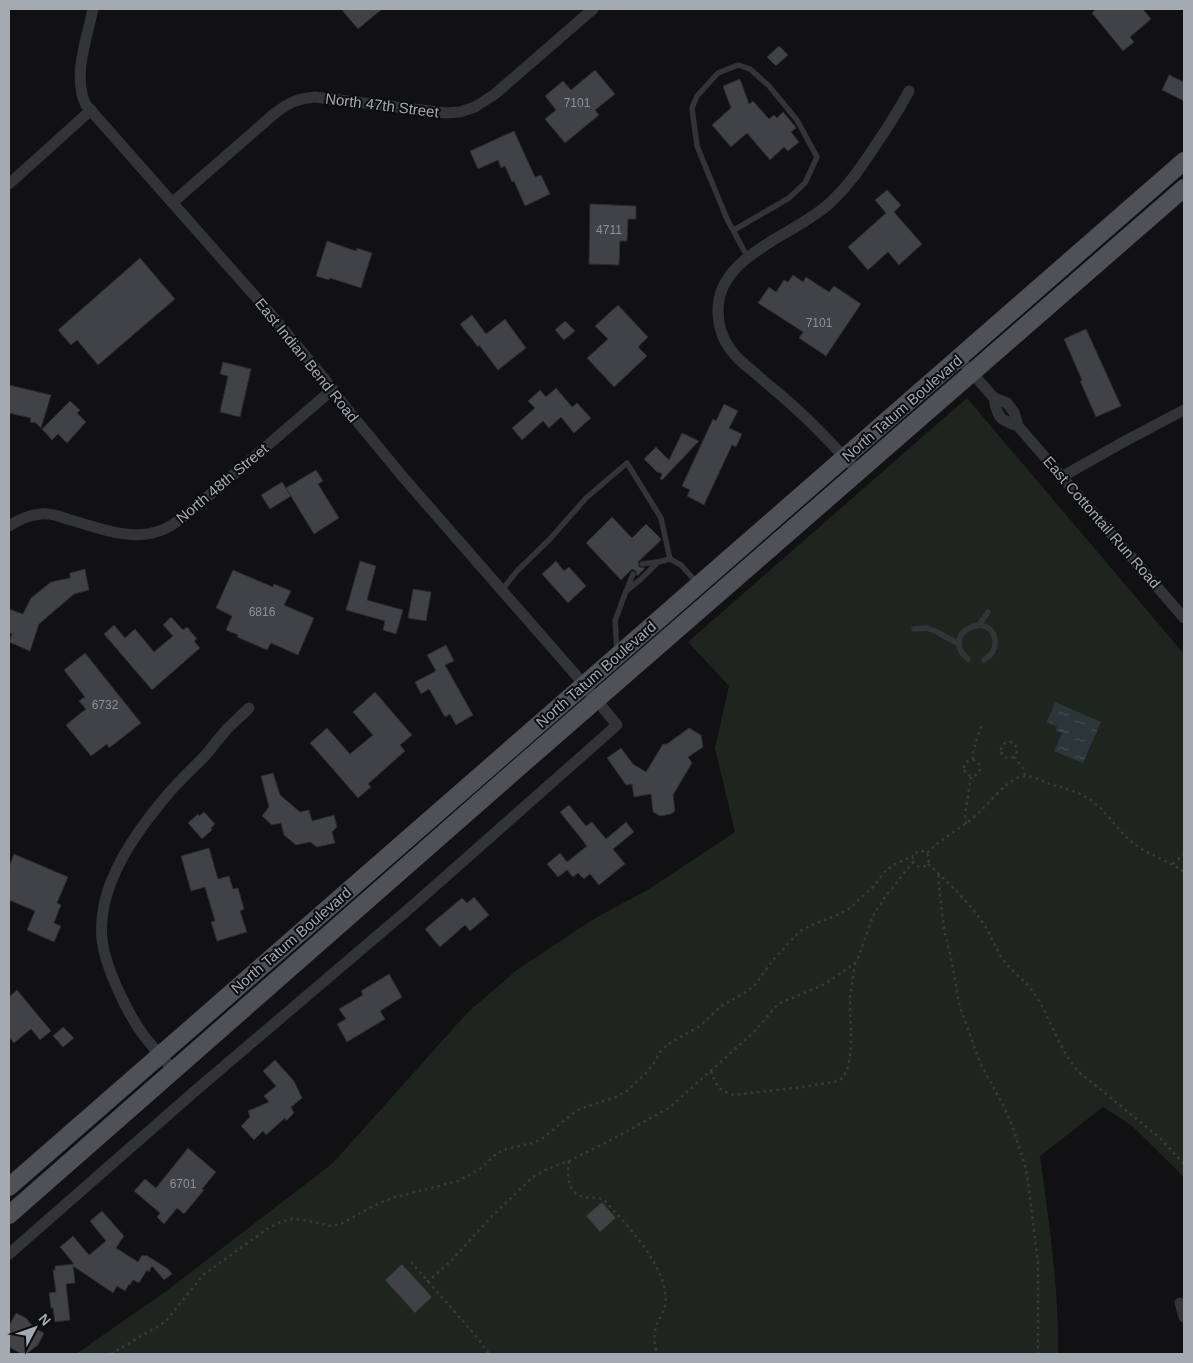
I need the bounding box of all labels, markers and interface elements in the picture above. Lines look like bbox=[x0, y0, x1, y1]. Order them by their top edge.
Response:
street label: North 47th Street bbox=[324, 90, 441, 120]
house number: 7101 bbox=[564, 96, 591, 110]
house number: 4711 bbox=[596, 223, 622, 237]
street label: East Indian Bend Road bbox=[252, 295, 362, 425]
house number: 7101 bbox=[806, 316, 833, 330]
street label: North Tatum Boulevard bbox=[839, 351, 965, 465]
street label: North 48th Street bbox=[173, 439, 272, 526]
street label: East Cottontail Run Road bbox=[1040, 453, 1164, 591]
house number: 6816 bbox=[249, 605, 276, 619]
street label: North Tatum Boulevard bbox=[533, 617, 659, 731]
house number: 6732 bbox=[92, 698, 119, 712]
street label: North Tatum Boulevard bbox=[228, 883, 354, 997]
house number: 6701 bbox=[170, 1177, 197, 1191]
north arrow bbox=[10, 1303, 60, 1353]
text: N bbox=[35, 1310, 54, 1329]

